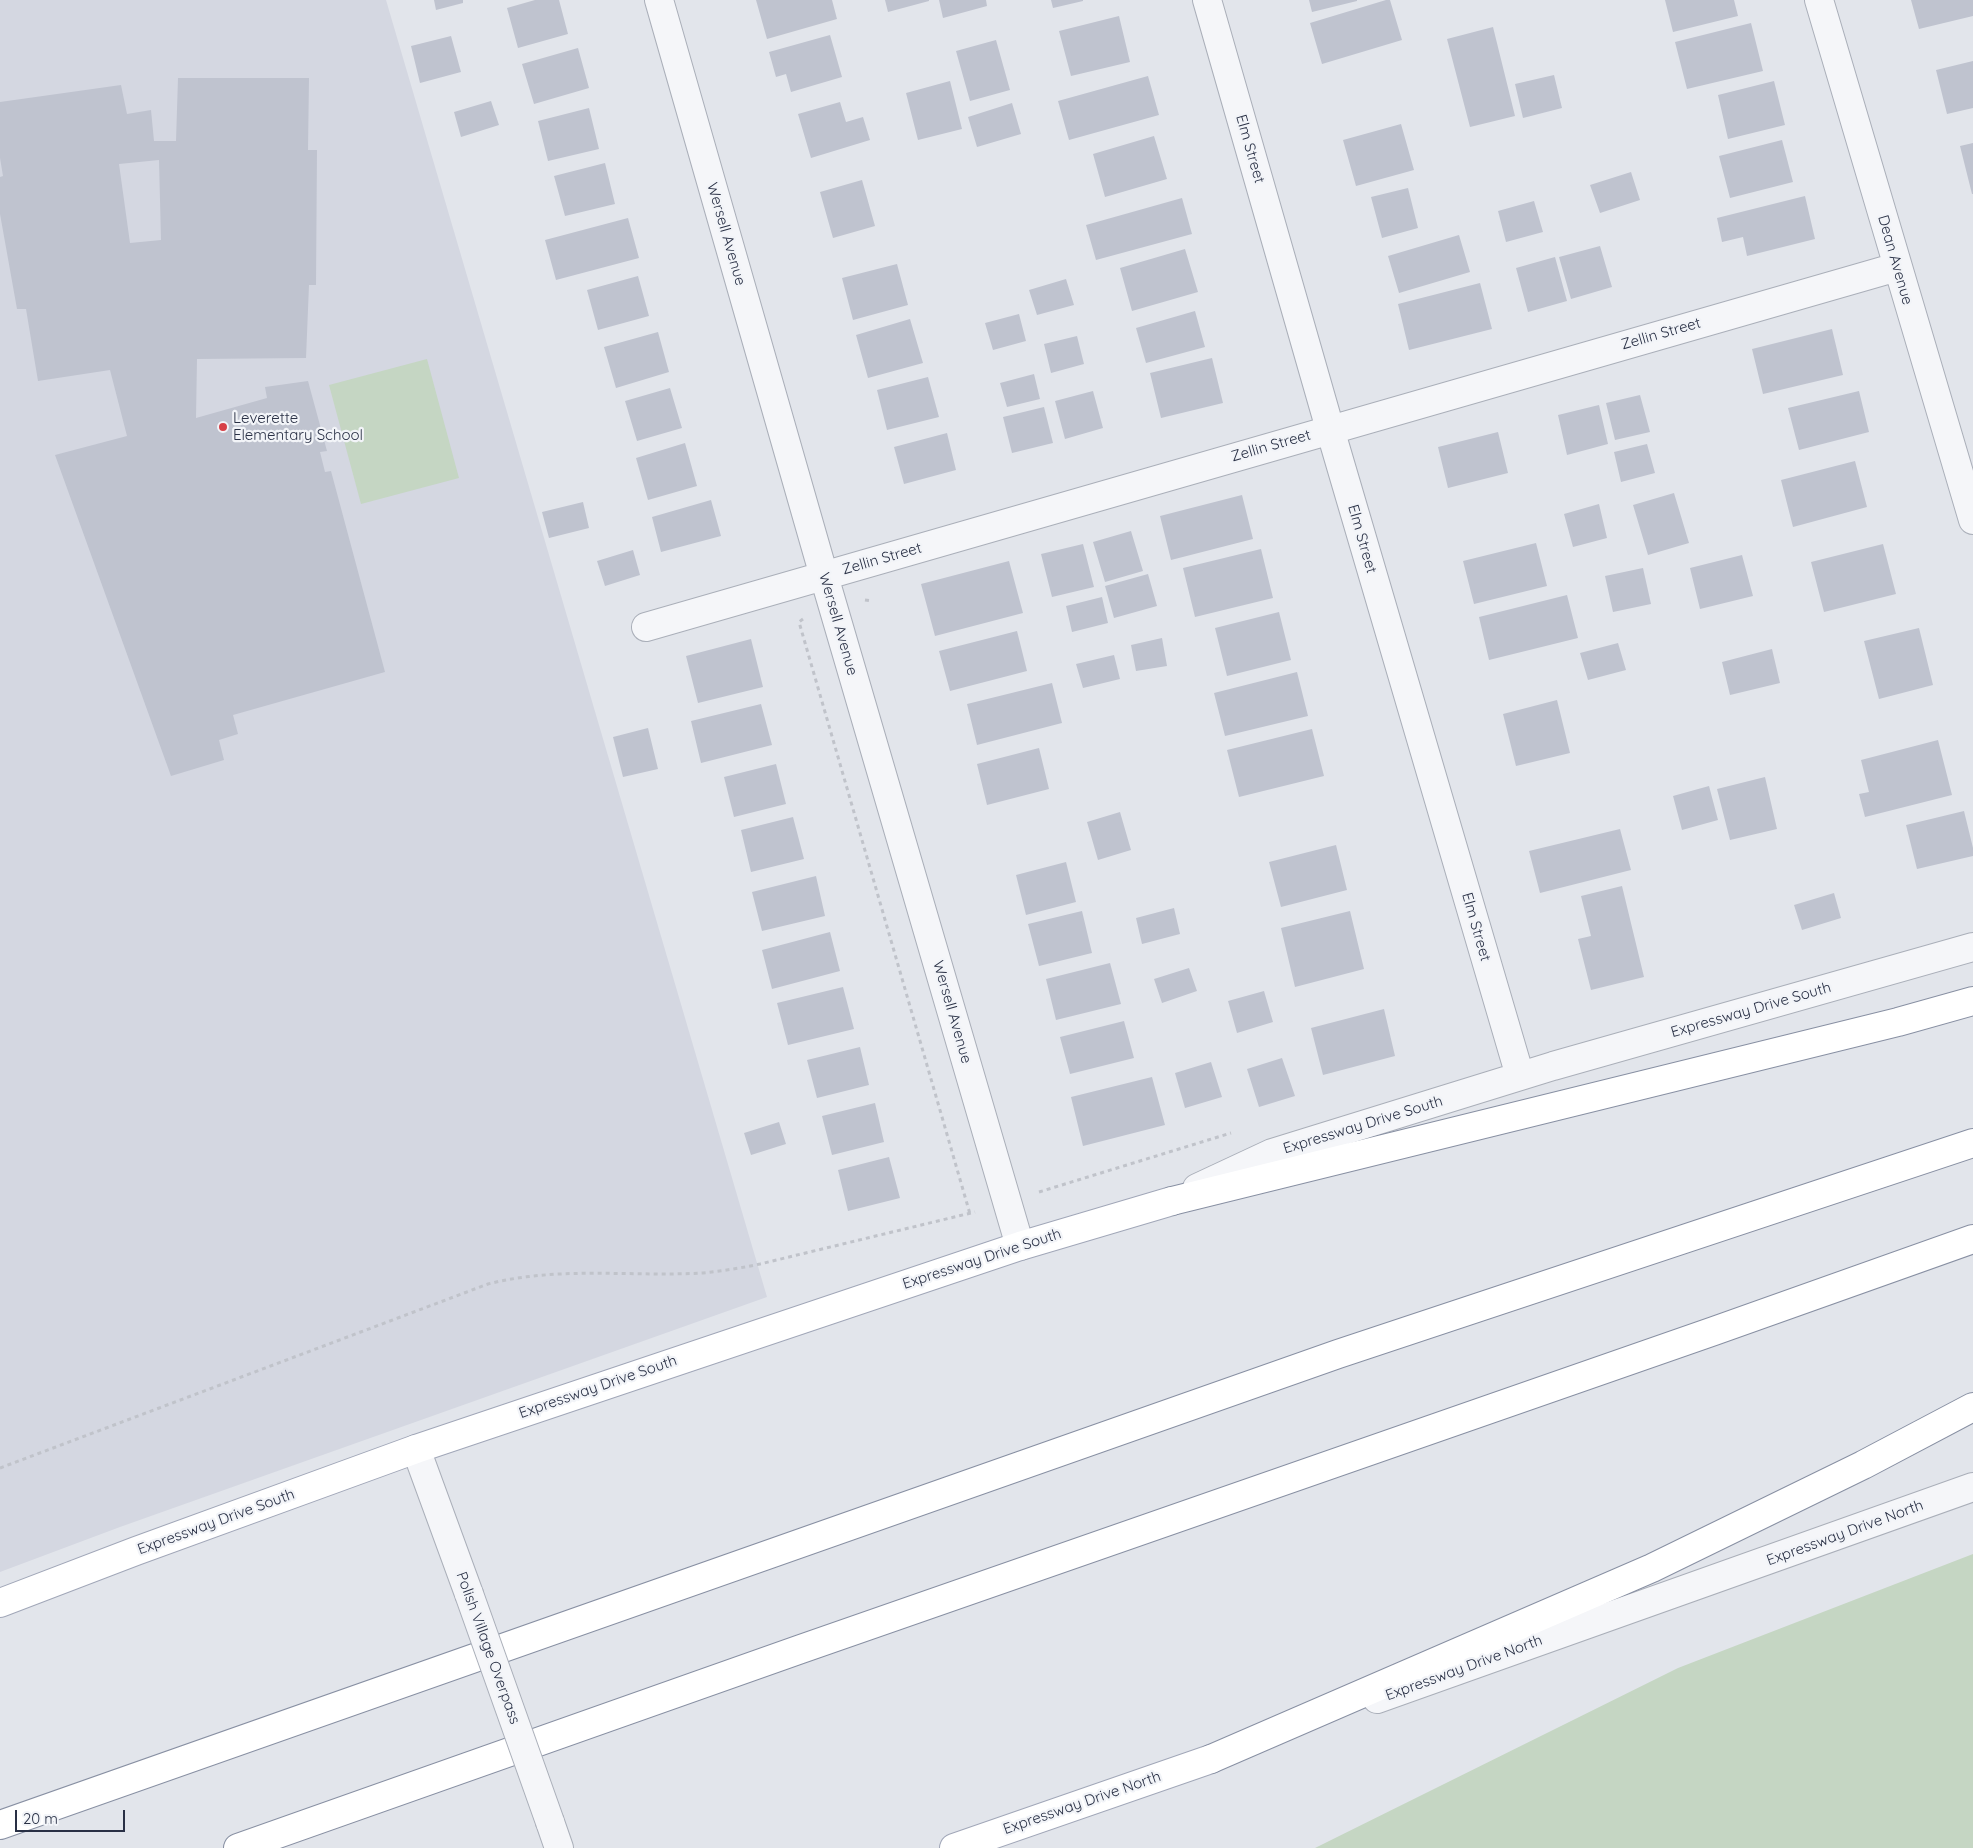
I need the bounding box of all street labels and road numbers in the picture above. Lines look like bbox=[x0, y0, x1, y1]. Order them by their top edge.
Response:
street label: Elm Street bbox=[1232, 113, 1268, 185]
street label: Wersell Avenue bbox=[703, 180, 749, 288]
street label: Dean Avenue bbox=[1874, 213, 1916, 307]
street label: Zellin Street bbox=[1619, 314, 1703, 354]
street label: Zellin Street bbox=[1229, 426, 1313, 466]
street label: Elm Street bbox=[1344, 503, 1380, 575]
street label: Zellin Street bbox=[840, 539, 924, 579]
street label: Wersell Avenue bbox=[815, 570, 861, 678]
street label: Elm Street bbox=[1458, 891, 1494, 963]
street label: Wersell Avenue bbox=[929, 958, 975, 1066]
street label: Expressway Drive South bbox=[1669, 979, 1833, 1041]
street label: Expressway Drive South bbox=[1281, 1092, 1445, 1158]
street label: Expressway Drive South bbox=[900, 1225, 1064, 1293]
street label: Expressway Drive South bbox=[517, 1352, 679, 1422]
street label: Expressway Drive South bbox=[135, 1485, 297, 1559]
street label: Expressway Drive North bbox=[1764, 1496, 1926, 1570]
street label: Polish Village Overpass bbox=[452, 1569, 524, 1727]
street label: Expressway Drive North bbox=[1383, 1631, 1545, 1705]
street label: Expressway Drive North bbox=[1001, 1768, 1163, 1838]

